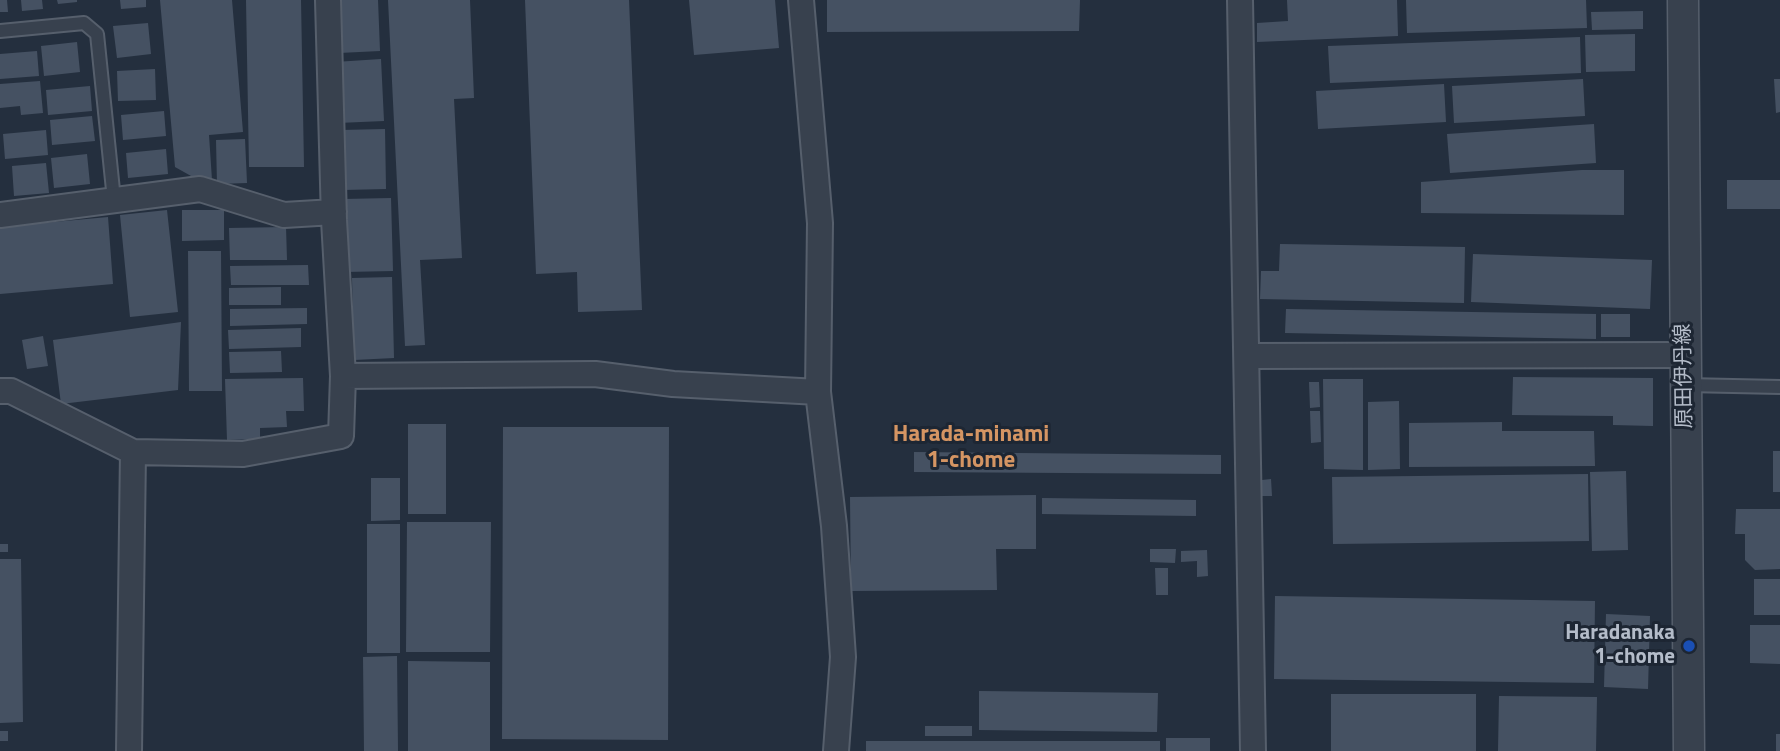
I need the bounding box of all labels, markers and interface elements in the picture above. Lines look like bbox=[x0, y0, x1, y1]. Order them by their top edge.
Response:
street label: 原田伊丹線 bbox=[1671, 323, 1699, 429]
district label: Harada-minami 1-chome bbox=[893, 421, 1049, 475]
place label: Haradanaka 1-chome bbox=[1565, 621, 1675, 671]
marker: Haradanaka 1-chome bbox=[1681, 638, 1697, 654]

